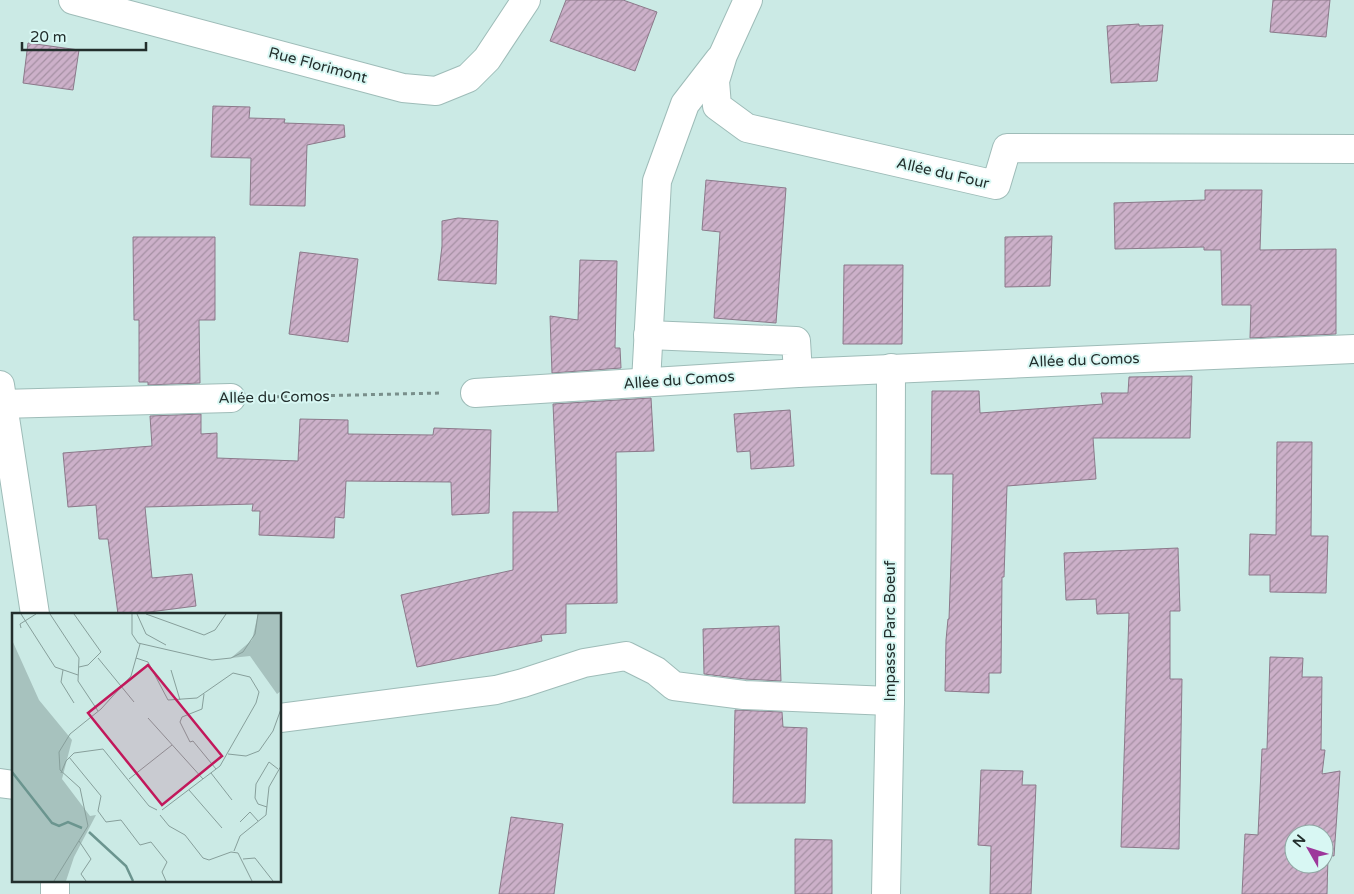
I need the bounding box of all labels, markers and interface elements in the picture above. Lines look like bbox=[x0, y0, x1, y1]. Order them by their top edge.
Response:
scale bar bbox=[22, 20, 146, 52]
text: 20 m bbox=[30, 28, 67, 46]
street label: Rue Florimont bbox=[267, 43, 369, 87]
street label: Allée du Four bbox=[895, 154, 991, 192]
street label: Allée du Comos bbox=[1028, 349, 1140, 371]
street label: Allée du Comos bbox=[623, 367, 735, 393]
street label: Allée du Comos bbox=[218, 387, 330, 407]
street label: Impasse Parc Boeuf bbox=[881, 560, 899, 701]
inset map bbox=[12, 613, 281, 882]
north arrow bbox=[1284, 824, 1334, 874]
text: N bbox=[1289, 831, 1309, 851]

